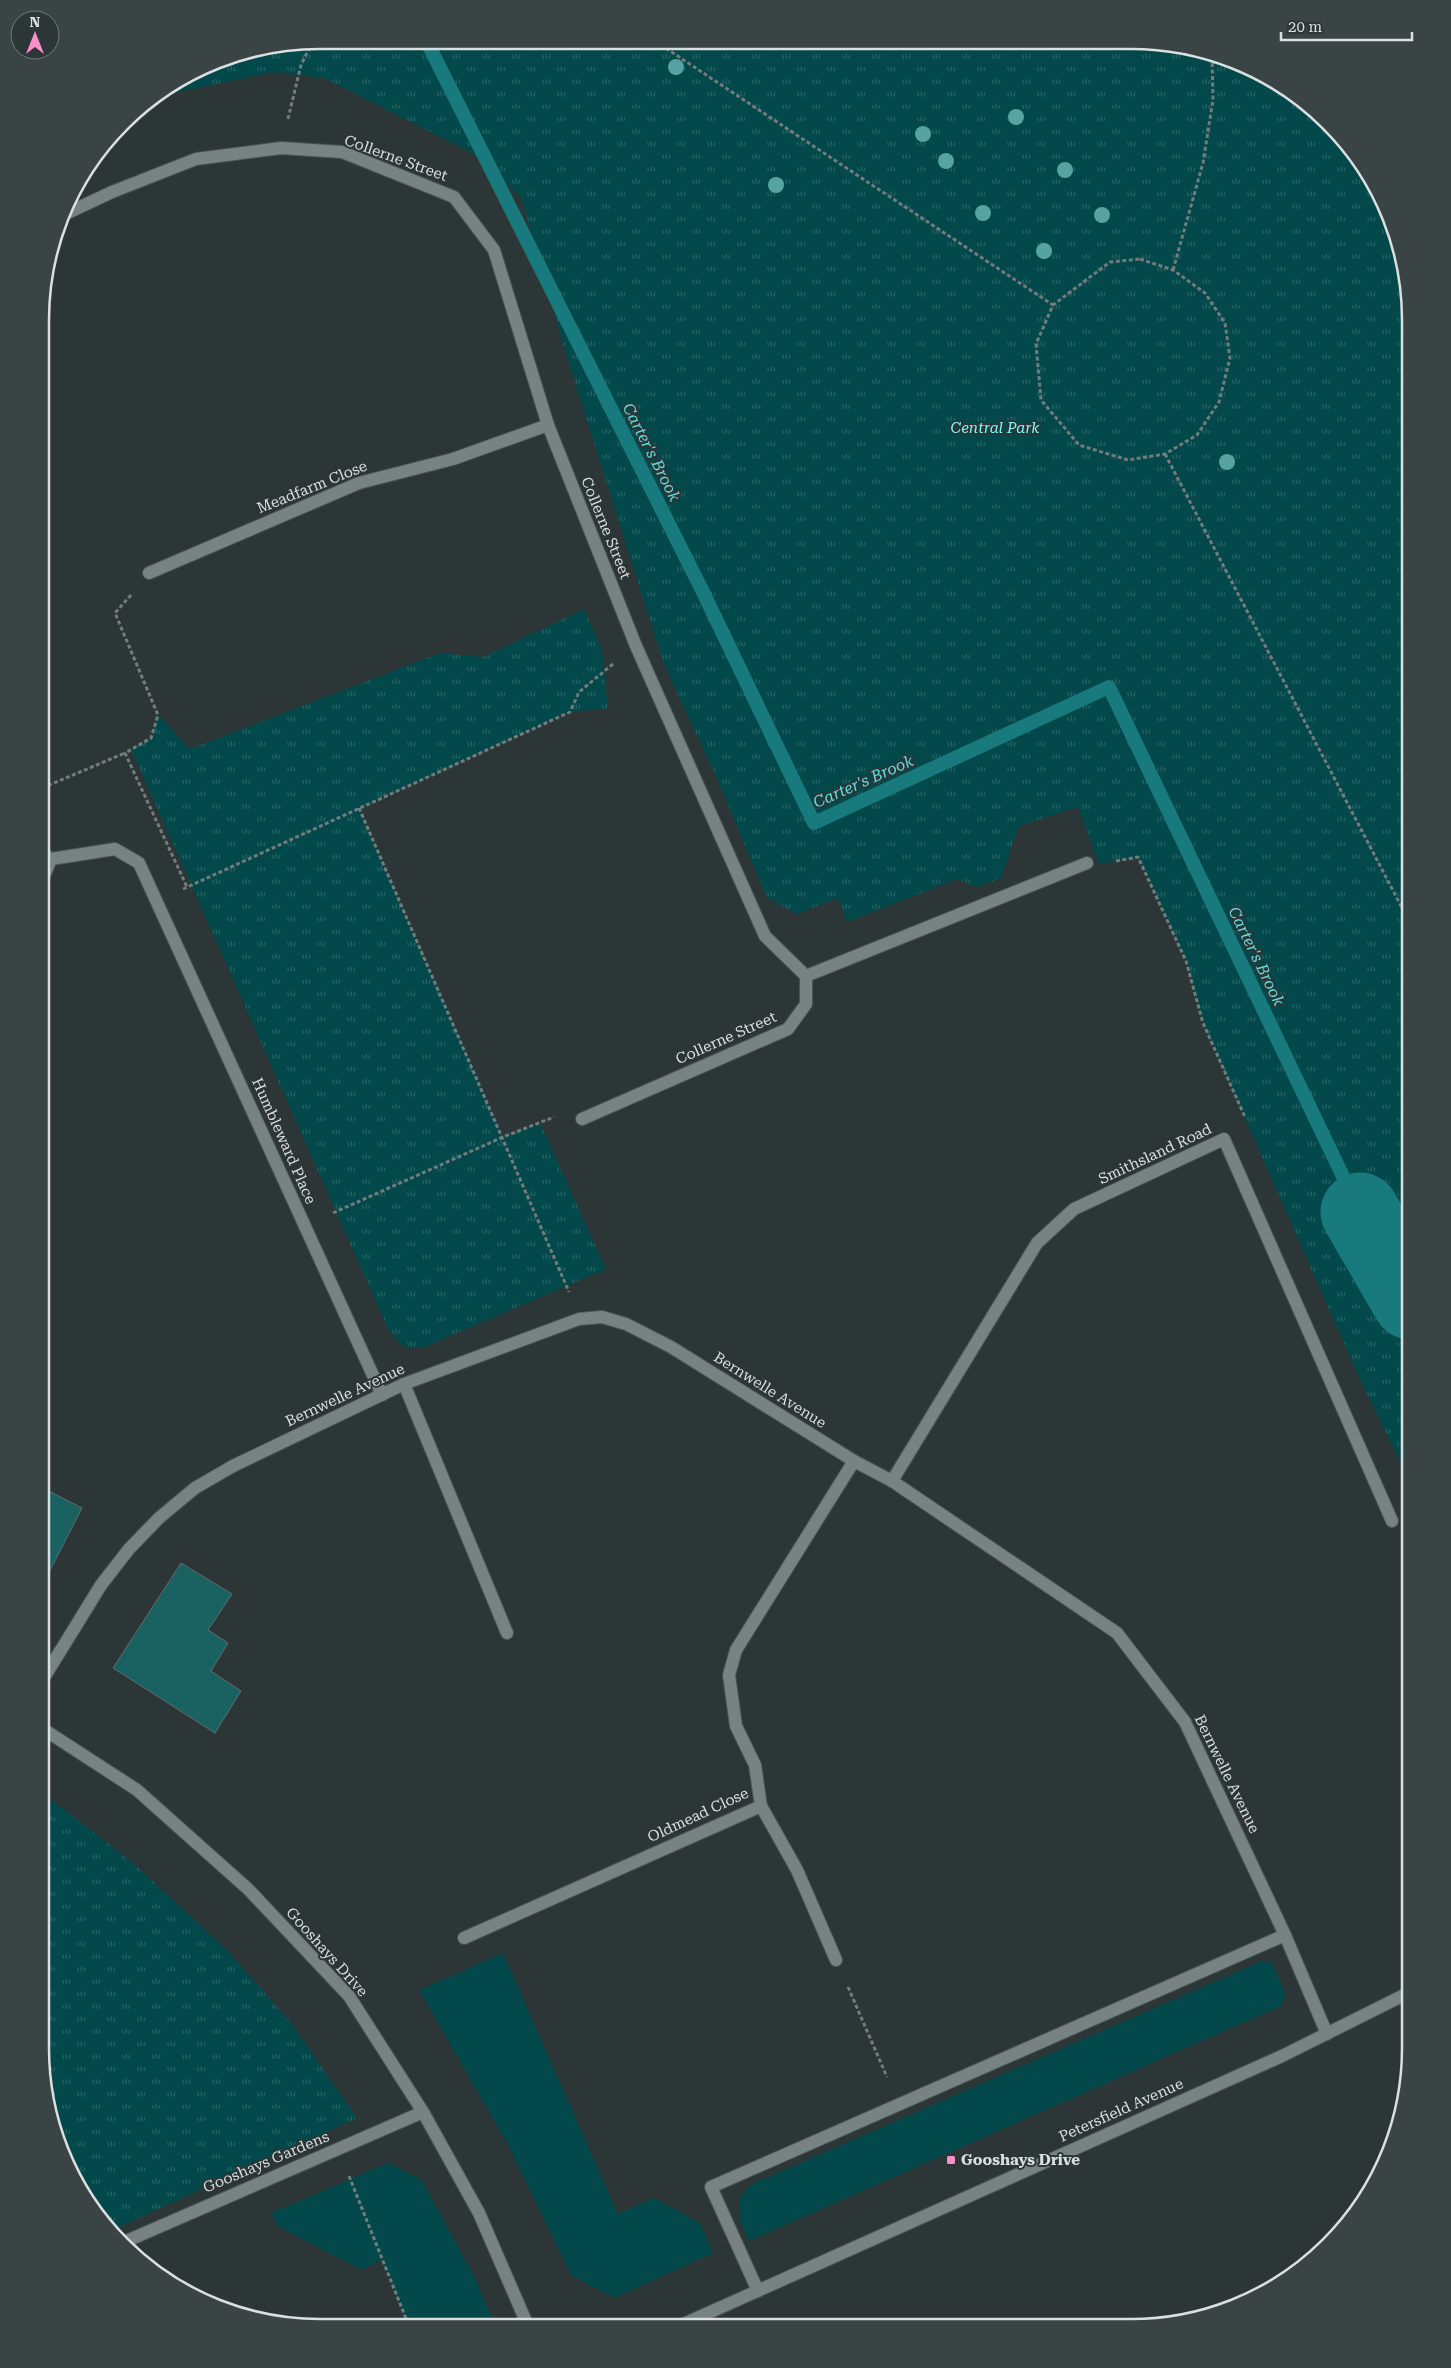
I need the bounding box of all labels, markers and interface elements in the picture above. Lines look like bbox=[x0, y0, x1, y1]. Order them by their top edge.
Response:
north arrow bbox=[10, 10, 60, 60]
scale bar bbox=[1281, 10, 1412, 42]
text: N bbox=[30, 14, 41, 30]
text: 20 m bbox=[1288, 18, 1323, 36]
street label: Collerne Street bbox=[342, 131, 450, 185]
water label: Carter's Brook bbox=[619, 400, 685, 505]
park label: Central Park bbox=[951, 419, 1040, 437]
street label: Meadfarm Close bbox=[254, 457, 370, 517]
street label: Collerne Street bbox=[577, 474, 635, 582]
water label: Carter's Brook bbox=[810, 751, 916, 812]
water label: Carter's Brook bbox=[1224, 904, 1289, 1009]
street label: Collerne Street bbox=[673, 1008, 780, 1068]
street label: Humbleward Place bbox=[248, 1075, 320, 1207]
street label: Smithsland Road bbox=[1095, 1120, 1215, 1188]
street label: Bernwelle Avenue bbox=[710, 1348, 830, 1432]
street label: Bernwelle Avenue bbox=[283, 1360, 407, 1430]
street label: Bernwelle Avenue bbox=[1191, 1712, 1263, 1836]
street label: Oldmead Close bbox=[645, 1784, 751, 1846]
street label: Gooshays Drive bbox=[282, 1904, 372, 2000]
street label: Petersfield Avenue bbox=[1056, 2074, 1186, 2146]
street label: Gooshays Gardens bbox=[200, 2127, 332, 2197]
place label: Gooshays Drive bbox=[961, 2151, 1080, 2169]
marker: Gooshays Drive bbox=[945, 2154, 957, 2166]

